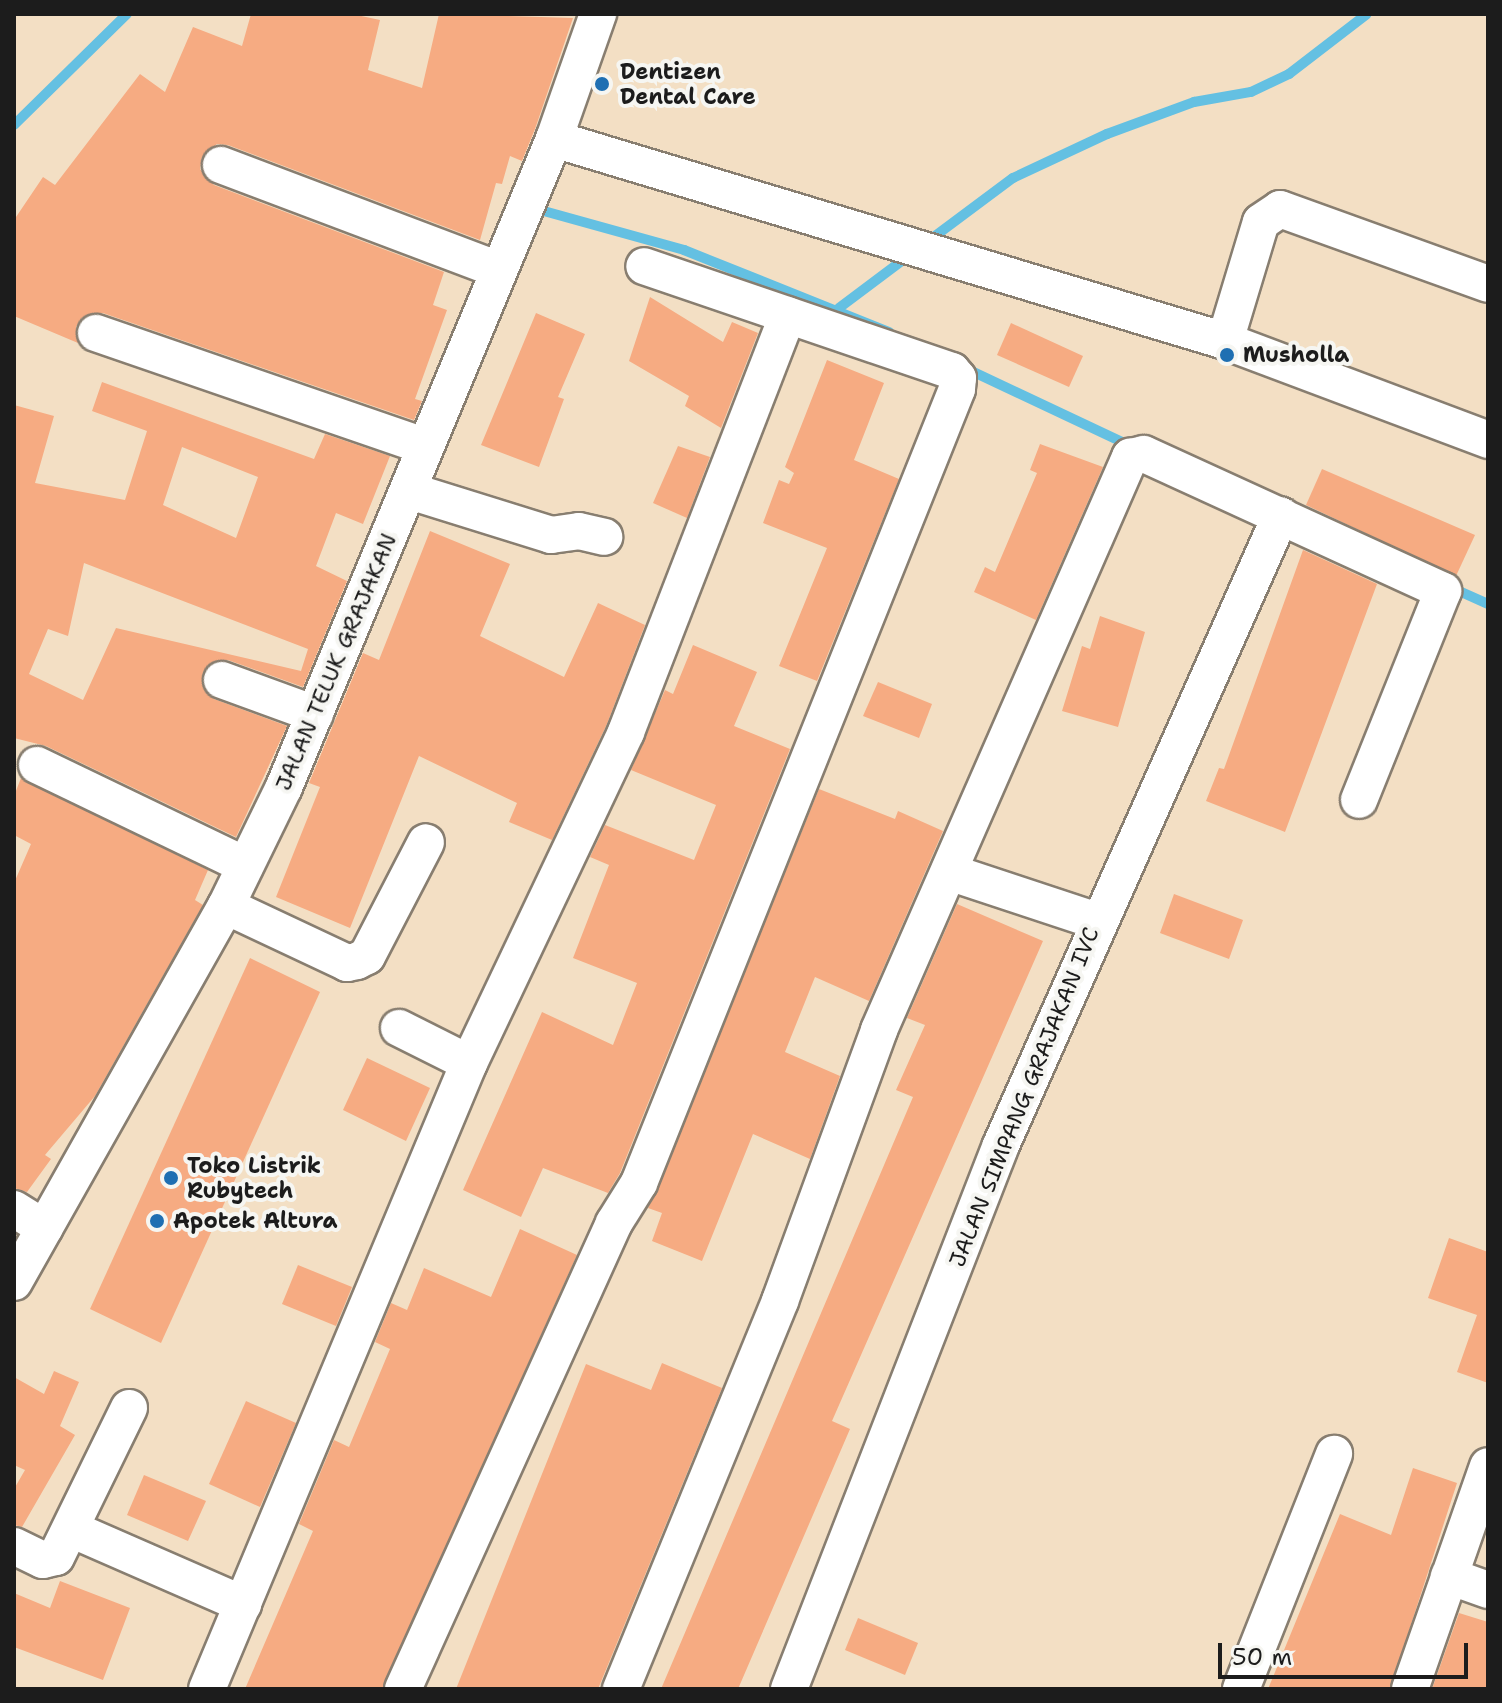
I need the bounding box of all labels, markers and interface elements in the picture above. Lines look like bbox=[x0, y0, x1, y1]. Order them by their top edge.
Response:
place label: Dentizen Dental Care bbox=[620, 58, 756, 110]
marker: Dentizen Dental Care bbox=[591, 73, 613, 95]
place label: Musholla bbox=[1243, 342, 1349, 368]
marker: Musholla bbox=[1218, 346, 1236, 364]
street label: JALAN TELUK GRAJAKAN bbox=[270, 530, 402, 794]
street label: JALAN SIMPANG GRAJAKAN IVC bbox=[944, 923, 1104, 1271]
place label: Toko Listrik Rubytech bbox=[187, 1152, 321, 1204]
marker: Toko Listrik Rubytech bbox=[162, 1169, 180, 1187]
place label: Apotek Altura bbox=[173, 1208, 337, 1234]
marker: Apotek Altura bbox=[148, 1212, 166, 1230]
scale bar bbox=[1222, 1627, 1472, 1677]
text: 50 m bbox=[1232, 1641, 1292, 1673]

